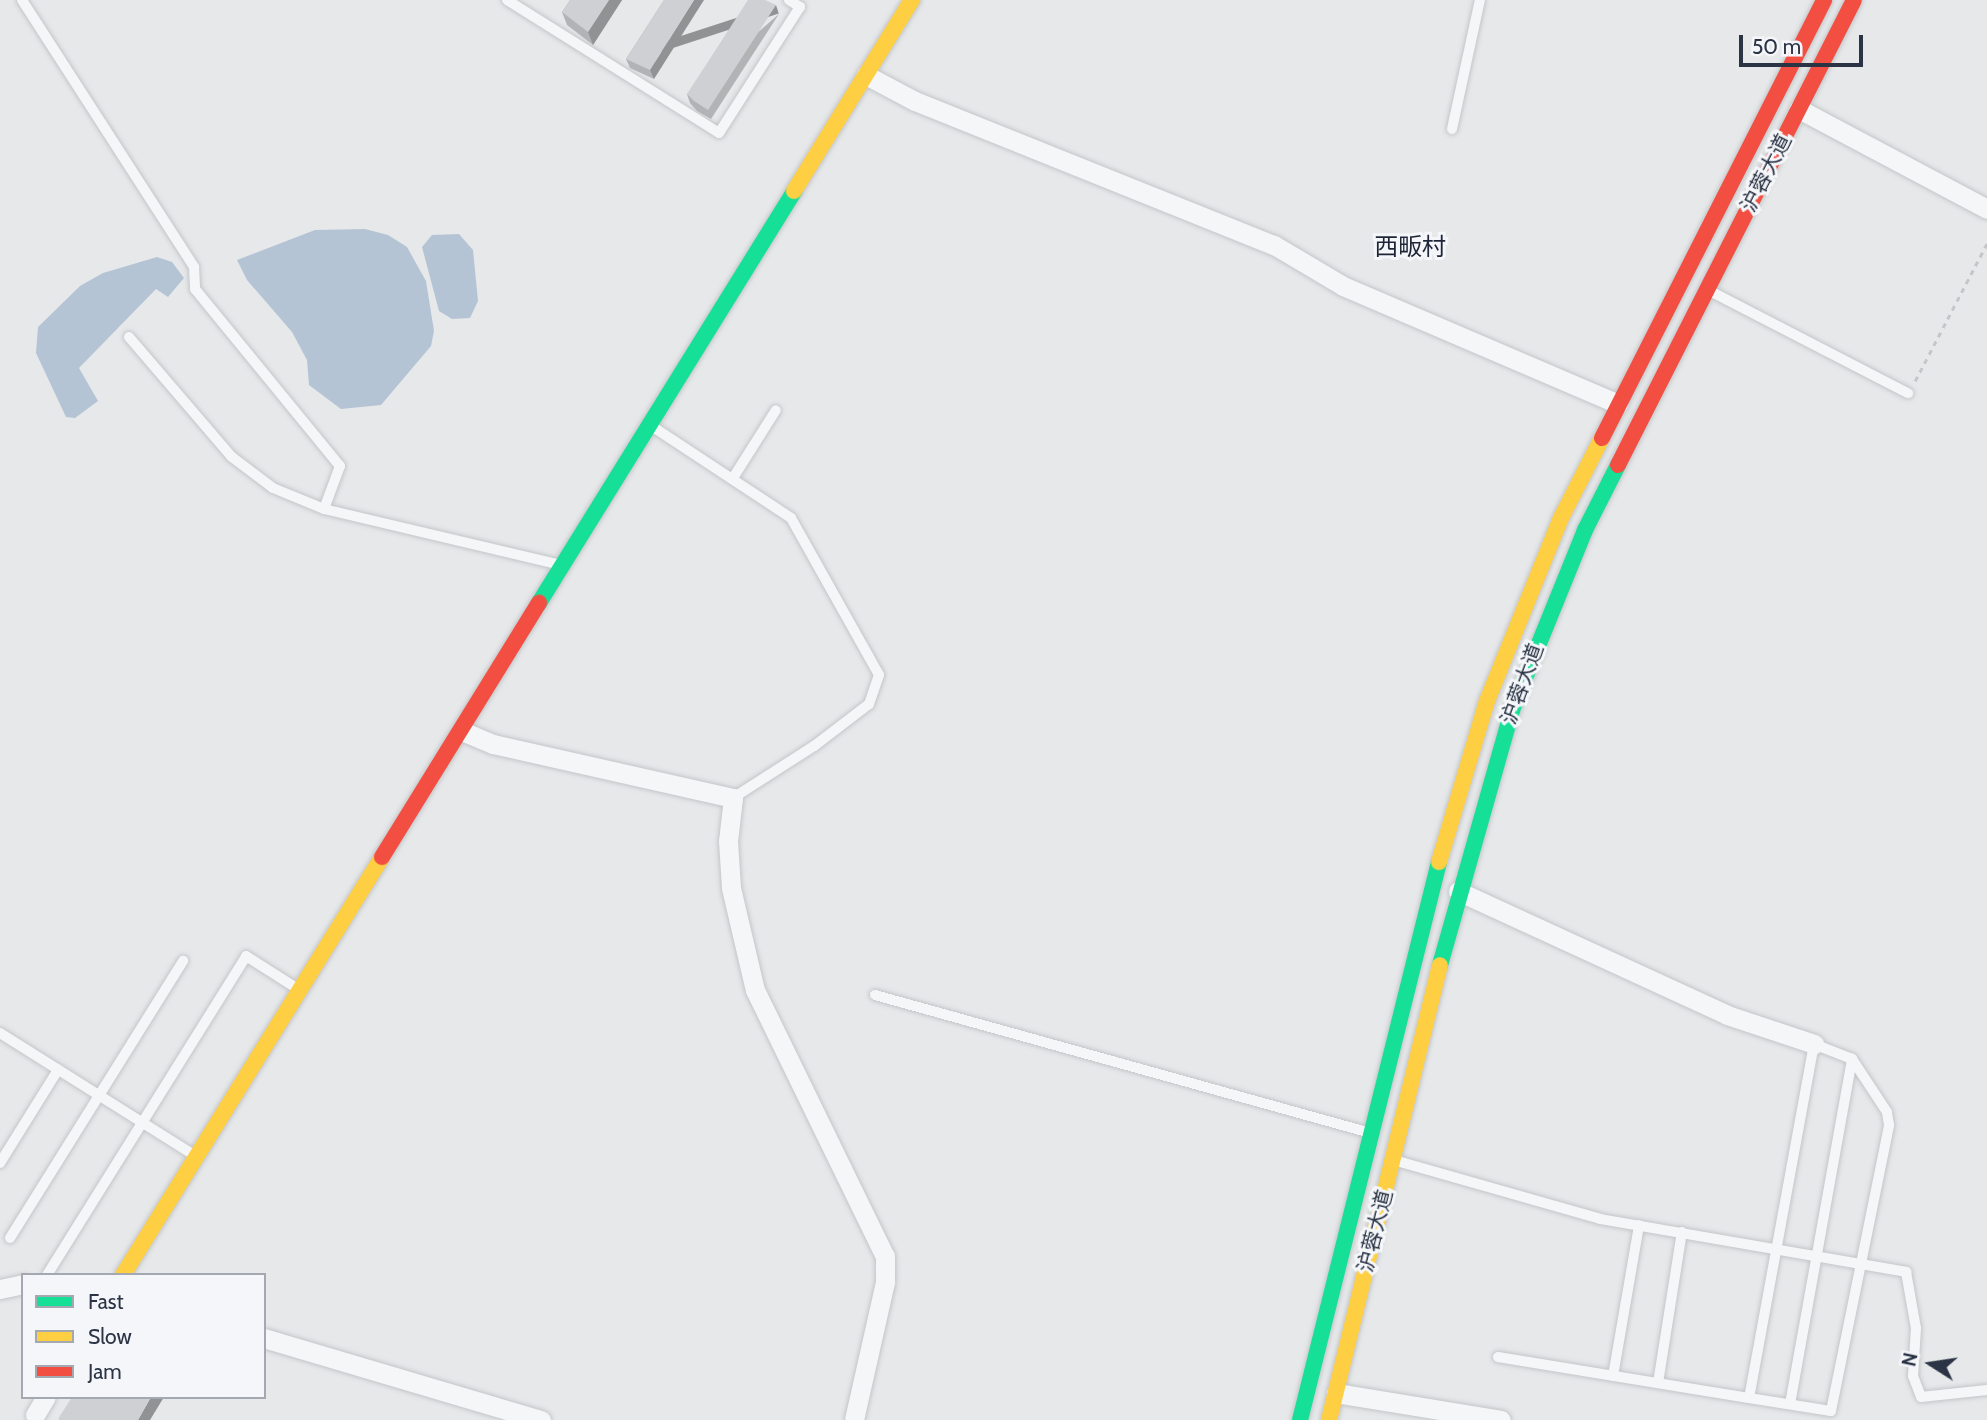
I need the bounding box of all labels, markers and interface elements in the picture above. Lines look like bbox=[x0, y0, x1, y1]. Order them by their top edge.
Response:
scale bar bbox=[1742, 21, 1866, 65]
text: 50 m bbox=[1752, 34, 1801, 59]
street label: 沪蓉大道 bbox=[1736, 130, 1796, 216]
district label: 西畈村 bbox=[1374, 233, 1446, 261]
street label: 沪蓉大道 bbox=[1496, 640, 1548, 728]
street label: 沪蓉大道 bbox=[1353, 1187, 1397, 1275]
legend bbox=[21, 1273, 266, 1399]
text: Fast bbox=[88, 1289, 124, 1314]
text: Slow bbox=[88, 1324, 132, 1349]
north arrow bbox=[1896, 1329, 1966, 1399]
text: N bbox=[1897, 1351, 1923, 1368]
text: Jam bbox=[88, 1359, 122, 1384]

